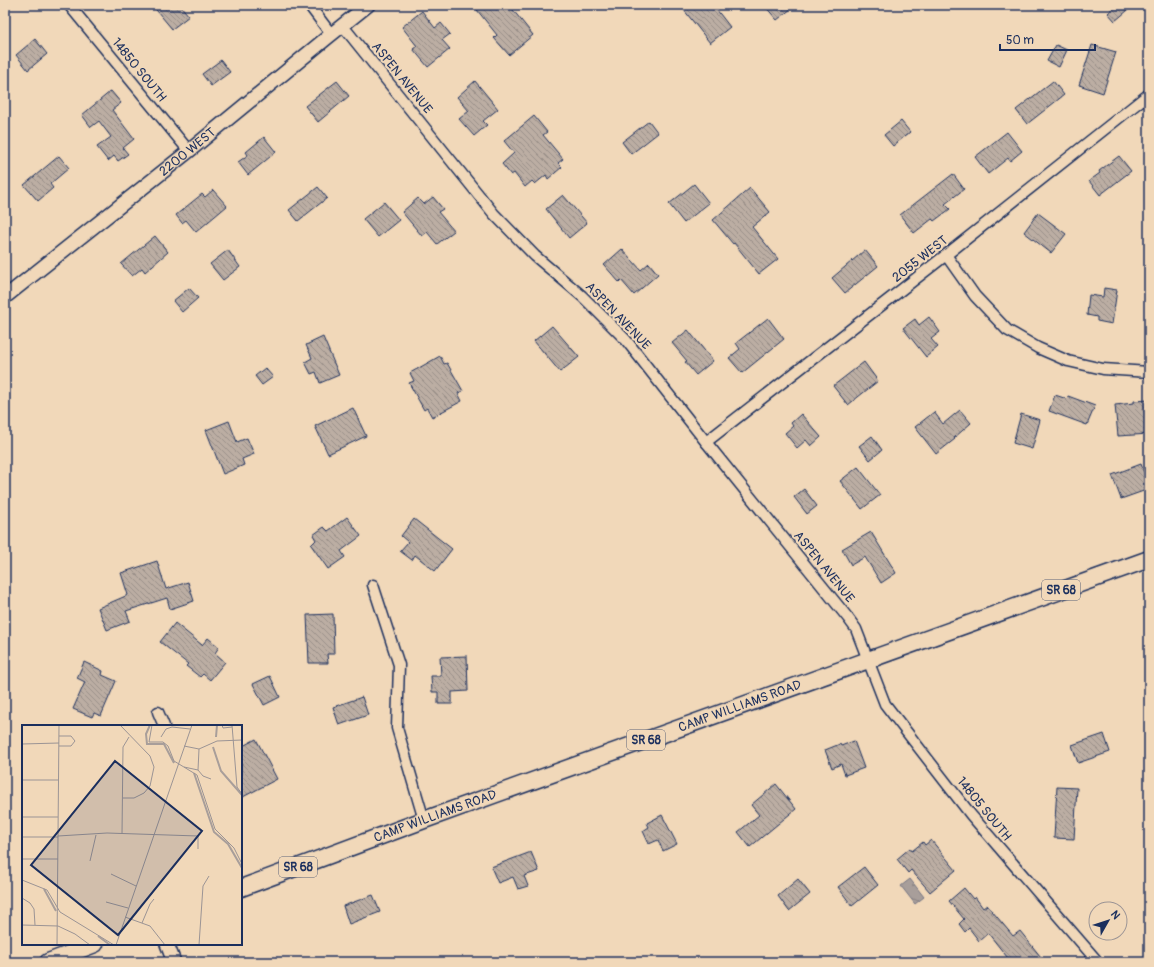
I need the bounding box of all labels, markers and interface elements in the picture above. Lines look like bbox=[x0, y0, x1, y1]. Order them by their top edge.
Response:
scale bar bbox=[1000, 26, 1095, 52]
text: 50 m bbox=[1006, 33, 1034, 48]
street label: 14850 SOUTH bbox=[108, 35, 170, 105]
street label: ASPEN AVENUE bbox=[368, 39, 436, 117]
street label: 2200 WEST bbox=[156, 124, 219, 180]
street label: 2055 WEST bbox=[889, 232, 951, 286]
street label: ASPEN AVENUE bbox=[582, 279, 654, 353]
street label: ASPEN AVENUE bbox=[790, 528, 858, 606]
road number: SR 68 bbox=[1042, 580, 1080, 600]
street label: CAMP WILLIAMS ROAD bbox=[676, 677, 804, 736]
inset map bbox=[22, 725, 242, 945]
road number: SR 68 bbox=[627, 730, 665, 750]
street label: 14805 SOUTH bbox=[953, 774, 1015, 844]
street label: CAMP WILLIAMS ROAD bbox=[371, 787, 499, 846]
road number: SR 68 bbox=[279, 857, 317, 877]
north arrow bbox=[1088, 901, 1128, 941]
text: N bbox=[1108, 908, 1123, 922]

